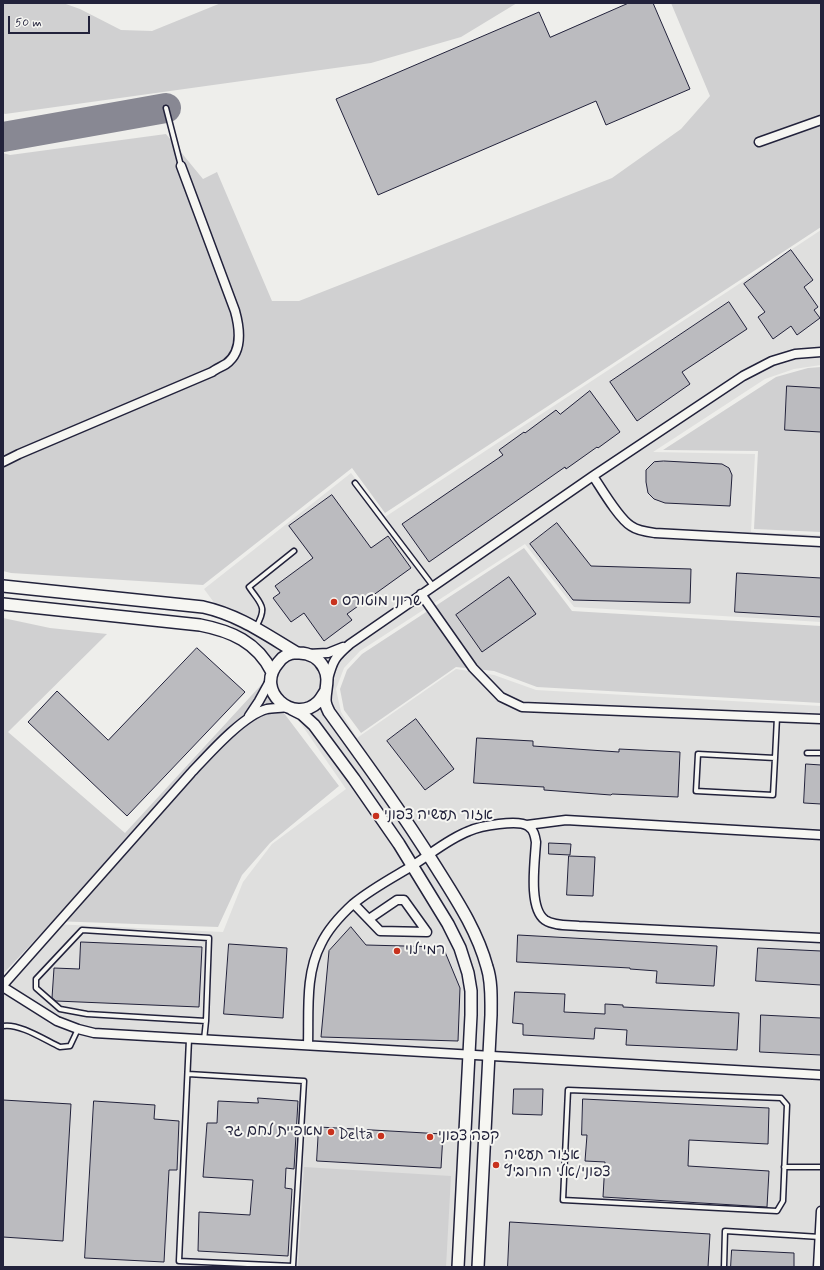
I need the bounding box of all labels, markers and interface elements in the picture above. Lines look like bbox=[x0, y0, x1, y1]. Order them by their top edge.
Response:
scale bar bbox=[10, 8, 92, 34]
text: 50 m bbox=[15, 15, 42, 31]
place label: שרוני מוטורס bbox=[342, 593, 422, 611]
marker: שרוני מוטורס bbox=[329, 597, 339, 607]
place label: אזור תעשיה צפוני bbox=[384, 807, 493, 825]
marker: אזור תעשיה צפוני bbox=[371, 811, 381, 821]
place label: רמי לוי bbox=[405, 942, 445, 960]
marker: רמי לוי bbox=[392, 946, 402, 956]
place label: מאפיית לחם גד bbox=[225, 1123, 323, 1141]
marker: מאפיית לחם גד bbox=[326, 1127, 336, 1137]
place label: Delta bbox=[338, 1127, 373, 1145]
place label: קפה צפוני bbox=[438, 1128, 499, 1146]
marker: Delta bbox=[376, 1131, 386, 1141]
marker: קפה צפוני bbox=[425, 1132, 435, 1142]
place label: אזור תעשיה צפוני/אלי הורוביץ bbox=[504, 1147, 611, 1182]
marker: אזור תעשיה צפוני/אלי הורוביץ bbox=[491, 1160, 501, 1170]

